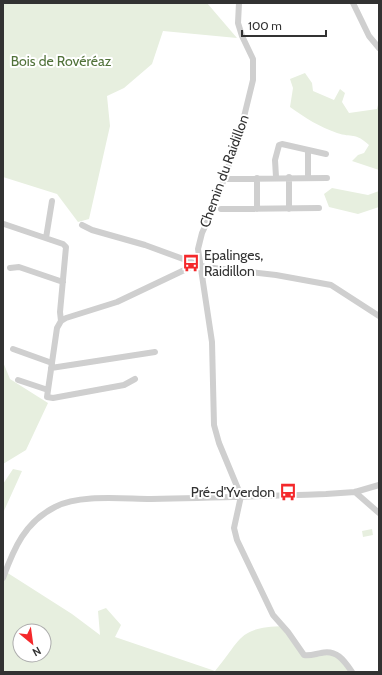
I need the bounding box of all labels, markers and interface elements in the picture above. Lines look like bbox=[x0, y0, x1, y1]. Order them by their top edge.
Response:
scale bar bbox=[242, 12, 326, 38]
text: 100 m bbox=[248, 18, 282, 33]
park label: Bois de Rovéréaz bbox=[11, 52, 112, 70]
street label: Chemin du Raidillon bbox=[195, 112, 253, 230]
place label: Epalinges, Raidillon bbox=[204, 246, 263, 280]
bus stop icon: Epalinges, Raidillon bbox=[181, 253, 201, 273]
bus stop icon: Pré-d'Yverdon bbox=[278, 482, 298, 502]
place label: Pré-d'Yverdon bbox=[191, 483, 275, 501]
north arrow bbox=[12, 623, 52, 663]
text: N bbox=[30, 644, 44, 660]

